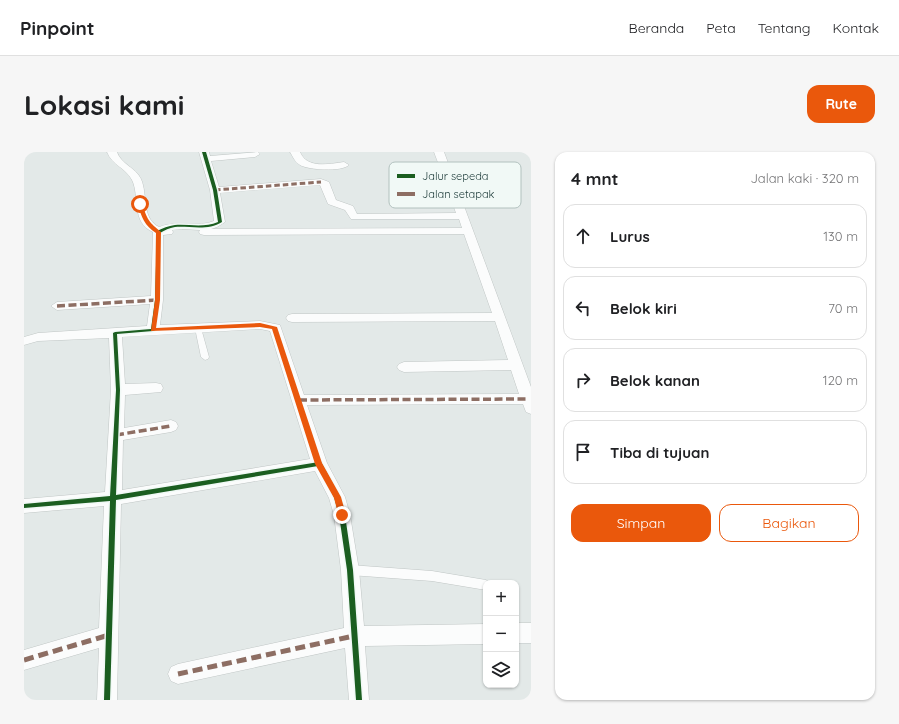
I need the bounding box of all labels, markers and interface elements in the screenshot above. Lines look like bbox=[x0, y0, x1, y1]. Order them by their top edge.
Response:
text: Pinpoint bbox=[20, 16, 95, 40]
text: Beranda bbox=[629, 19, 684, 37]
text: Peta bbox=[706, 19, 736, 37]
text: Tentang bbox=[758, 19, 811, 37]
text: Kontak bbox=[833, 19, 879, 37]
button: Rute bbox=[807, 85, 875, 123]
text: Lokasi kami bbox=[24, 87, 184, 122]
legend bbox=[389, 162, 521, 208]
text: 4 mnt bbox=[571, 168, 619, 189]
text: Jalur sepeda bbox=[422, 169, 489, 183]
text: Jalan kaki · 320 m bbox=[750, 170, 859, 186]
text: Jalan setapak bbox=[422, 187, 495, 201]
route start bbox=[131, 195, 149, 213]
icon: ahead bbox=[572, 225, 594, 247]
text: Lurus bbox=[610, 227, 650, 246]
text: 130 m bbox=[823, 228, 858, 244]
icon: left bbox=[572, 297, 594, 319]
text: Belok kiri bbox=[610, 299, 677, 318]
text: 70 m bbox=[828, 300, 858, 316]
icon: right bbox=[572, 369, 594, 391]
text: Belok kanan bbox=[610, 371, 700, 390]
text: 120 m bbox=[823, 372, 858, 388]
icon: arrive bbox=[572, 441, 594, 463]
text: Tiba di tujuan bbox=[610, 443, 709, 462]
button: Simpan bbox=[571, 504, 711, 542]
button: Bagikan bbox=[719, 504, 859, 542]
route end bbox=[333, 506, 351, 524]
map controls bbox=[483, 580, 519, 688]
button: + bbox=[483, 580, 519, 616]
button: − bbox=[483, 616, 519, 652]
button: layers bbox=[483, 652, 519, 688]

